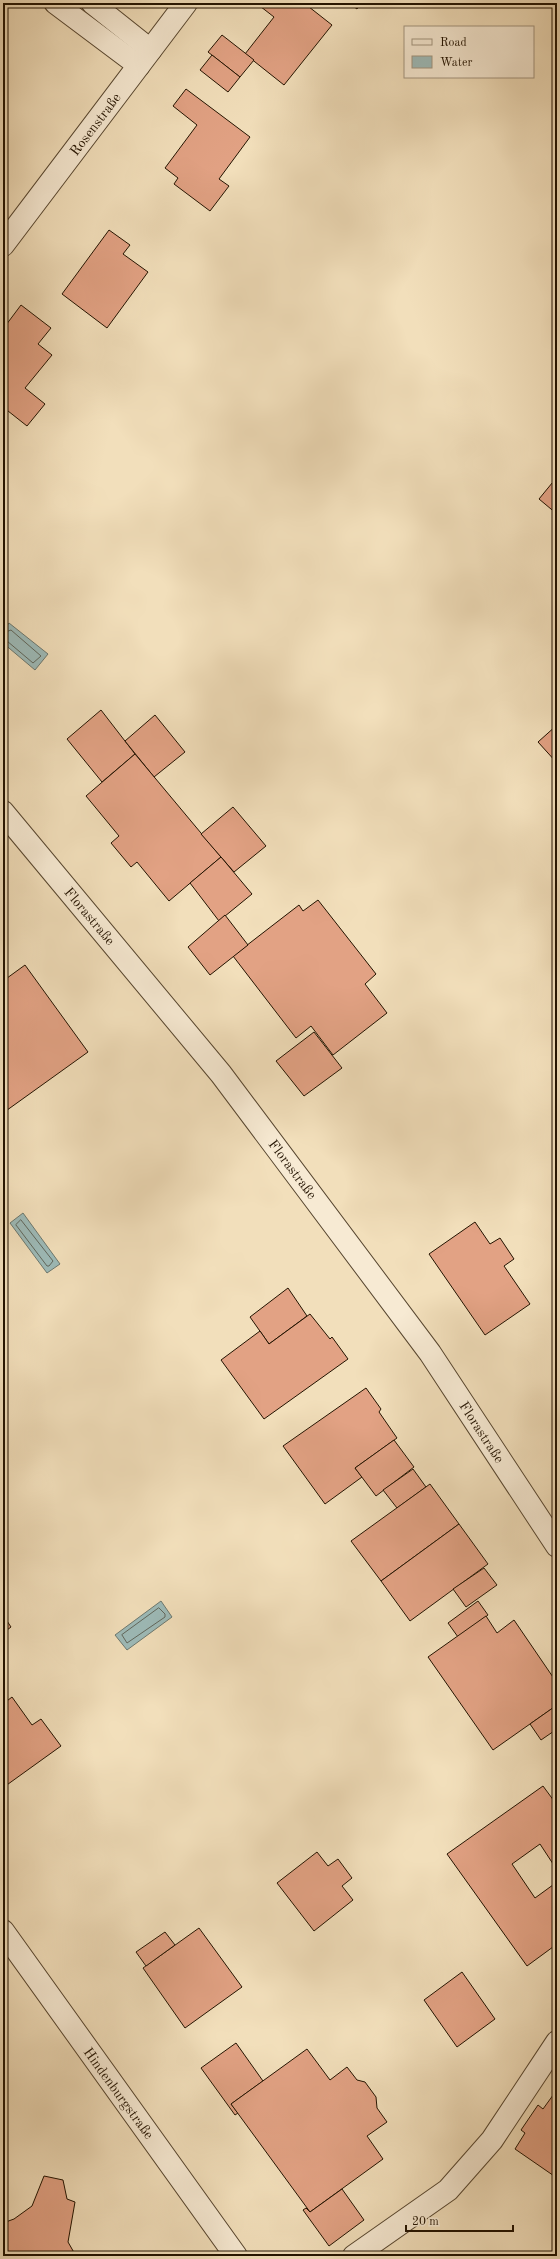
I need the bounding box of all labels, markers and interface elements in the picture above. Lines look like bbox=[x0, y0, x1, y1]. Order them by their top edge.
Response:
legend bbox=[404, 26, 534, 78]
text: Road bbox=[440, 37, 467, 49]
text: Water bbox=[440, 57, 473, 69]
street label: Rosenstraße bbox=[68, 91, 124, 159]
street label: Florastraße bbox=[61, 885, 117, 948]
street label: Florastraße bbox=[265, 1137, 319, 1202]
street label: Florastraße bbox=[456, 1399, 506, 1466]
street label: Hindenburgstraße bbox=[80, 2045, 156, 2142]
scale bar bbox=[406, 2207, 513, 2233]
text: 20 m bbox=[412, 2216, 439, 2228]

